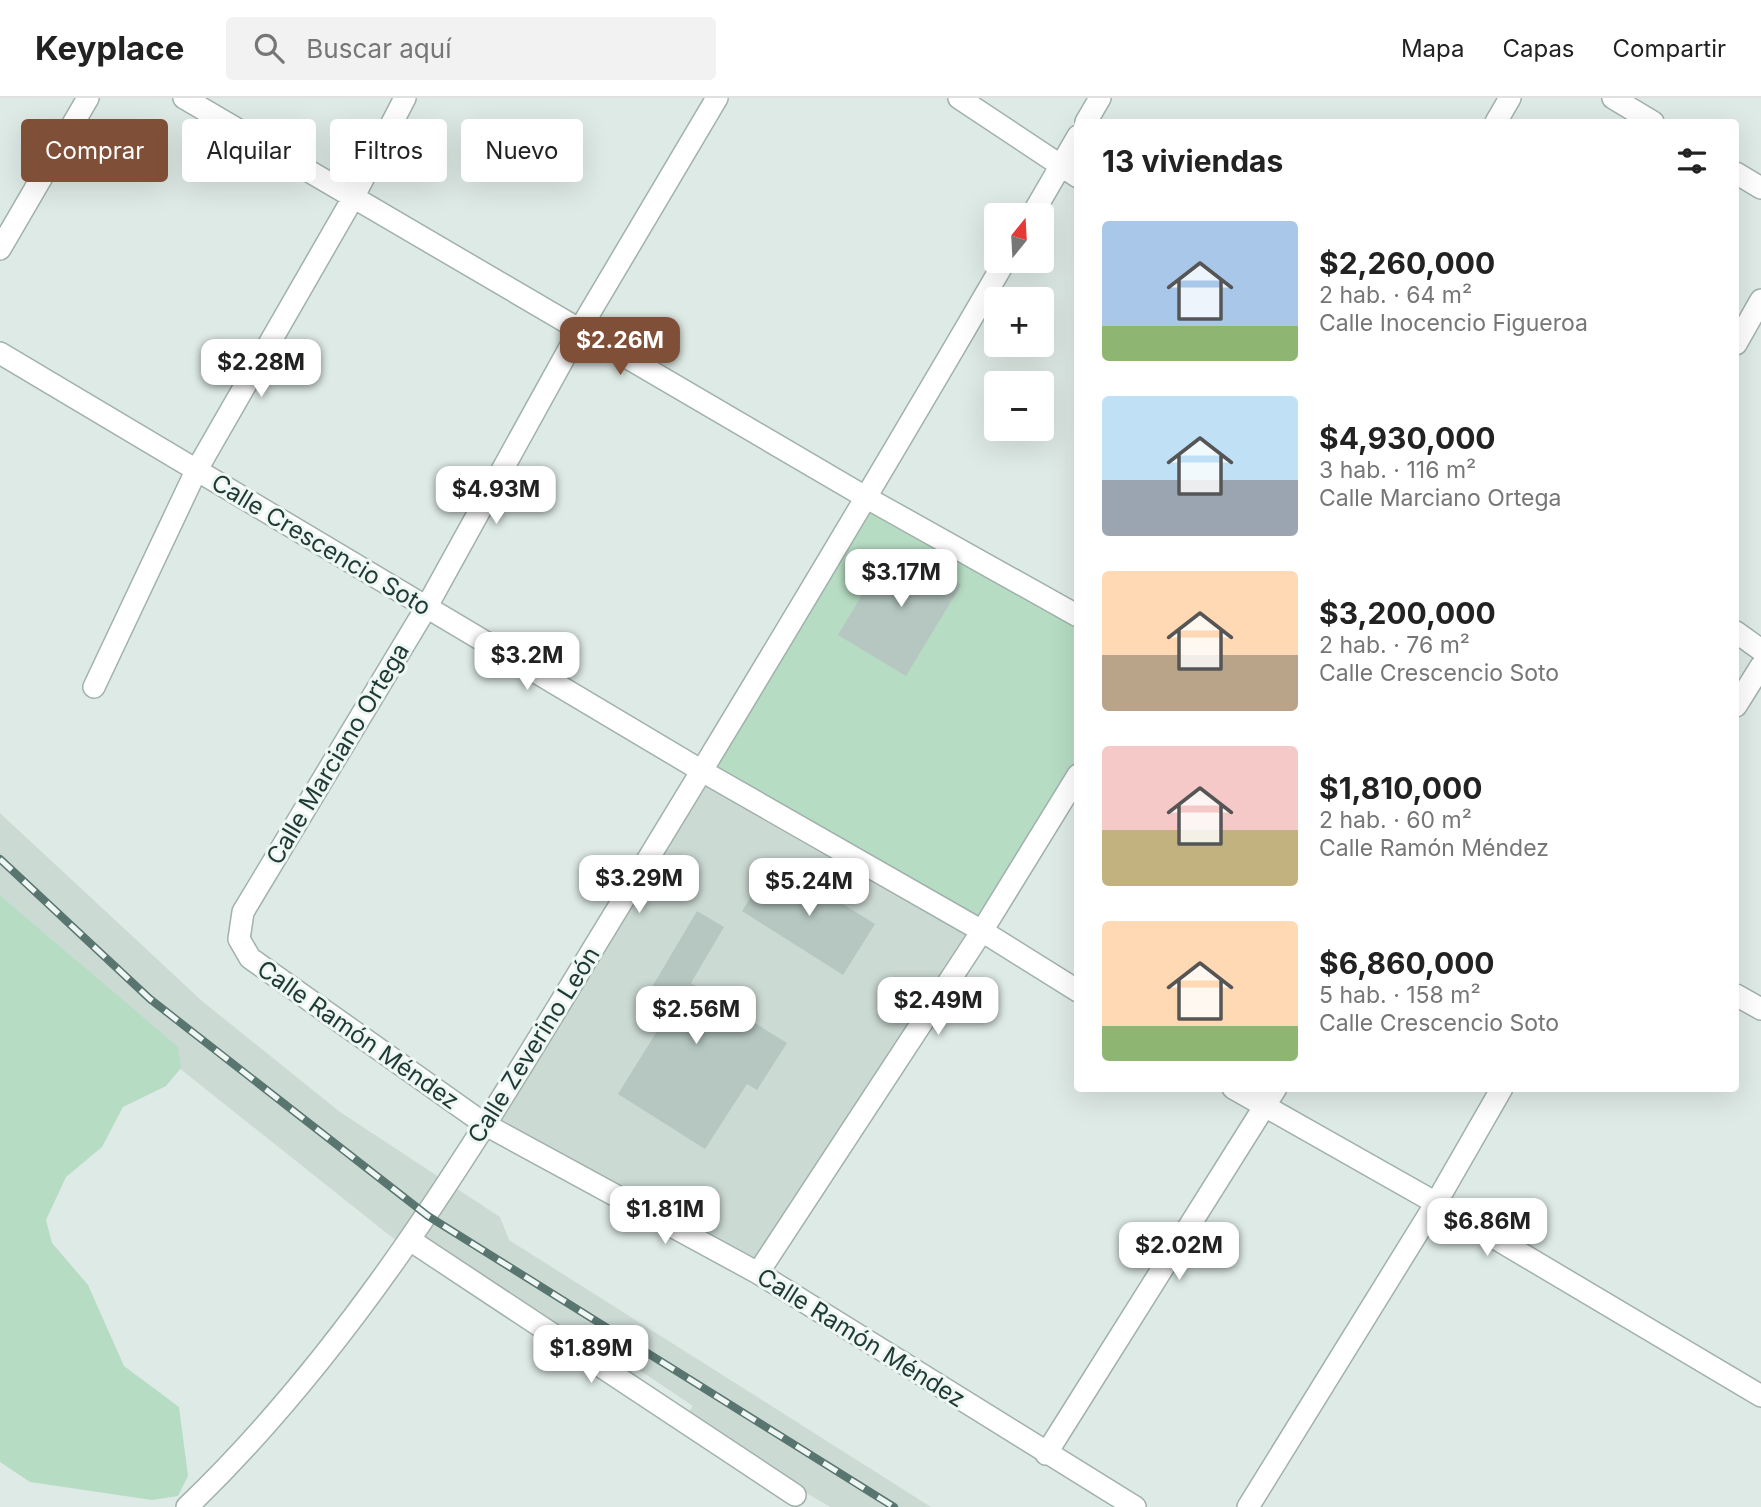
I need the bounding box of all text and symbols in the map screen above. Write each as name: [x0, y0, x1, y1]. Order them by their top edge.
search box: [226, 17, 716, 80]
text: Keyplace: [35, 28, 184, 68]
icon: search: [250, 29, 288, 67]
text: Buscar aquí: [306, 33, 451, 64]
text: Mapa: [1401, 34, 1464, 63]
text: Capas: [1502, 34, 1575, 63]
text: Compartir: [1613, 34, 1726, 63]
chip: Comprar: [21, 119, 168, 182]
chip: Alquilar: [182, 119, 316, 182]
chip: Filtros: [330, 119, 447, 182]
chip: Nuevo: [461, 119, 583, 182]
icon: filters: [1673, 142, 1711, 180]
text: 13 viviendas: [1102, 143, 1283, 179]
north arrow: [984, 203, 1054, 273]
map controls: [984, 203, 1054, 441]
text: $2,260,000: [1319, 245, 1495, 281]
icon: home: [1158, 249, 1242, 333]
text: 2 hab. · 64 m²: [1319, 281, 1472, 309]
button: +: [984, 287, 1054, 357]
text: Calle Inocencio Figueroa: [1319, 309, 1588, 337]
pin: $2.26M: [563, 317, 677, 377]
text: $2.26M: [576, 326, 664, 354]
pin: $2.28M: [204, 340, 318, 399]
text: $2.28M: [217, 348, 305, 376]
button: −: [984, 371, 1054, 441]
text: $4,930,000: [1319, 420, 1496, 456]
icon: home: [1158, 424, 1242, 508]
text: 3 hab. · 116 m²: [1319, 456, 1476, 484]
pin: $4.93M: [439, 466, 553, 526]
street label: Calle Crescencio Soto: [206, 468, 436, 622]
text: $4.93M: [452, 475, 540, 503]
text: Calle Marciano Ortega: [1319, 484, 1562, 512]
pin: $3.17M: [844, 550, 958, 609]
text: $3.17M: [861, 558, 941, 586]
text: $3,200,000: [1319, 595, 1496, 631]
icon: home: [1158, 599, 1242, 683]
text: 2 hab. · 76 m²: [1319, 631, 1470, 659]
pin: $3.2M: [478, 632, 576, 692]
street label: Calle Marciano Ortega: [260, 638, 415, 870]
text: $3.2M: [490, 641, 564, 669]
text: Calle Crescencio Soto: [1319, 659, 1559, 687]
text: $1,810,000: [1319, 770, 1482, 806]
icon: home: [1158, 774, 1242, 858]
text: 2 hab. · 60 m²: [1319, 806, 1472, 834]
text: Calle Ramón Méndez: [1319, 834, 1549, 862]
pin: $3.29M: [582, 856, 696, 915]
pin: $5.24M: [752, 858, 866, 918]
text: $3.29M: [595, 864, 683, 892]
text: $5.24M: [765, 867, 853, 895]
street label: Calle Zeverino León: [461, 941, 606, 1148]
text: $6,860,000: [1319, 945, 1495, 981]
icon: home: [1158, 949, 1242, 1033]
street label: Calle Ramón Méndez: [252, 954, 465, 1115]
pin: $2.49M: [881, 978, 995, 1037]
text: 5 hab. · 158 m²: [1319, 981, 1481, 1009]
pin: $2.56M: [639, 986, 753, 1046]
text: $2.49M: [893, 986, 983, 1014]
text: $2.56M: [652, 995, 740, 1023]
text: Calle Crescencio Soto: [1319, 1009, 1559, 1037]
pin: $1.81M: [608, 1186, 722, 1246]
text: $1.81M: [626, 1195, 704, 1223]
pin: $6.86M: [1430, 1198, 1544, 1258]
text: $6.86M: [1443, 1207, 1531, 1235]
pin: $2.02M: [1122, 1222, 1236, 1282]
text: $2.02M: [1135, 1231, 1223, 1259]
street label: Calle Ramón Méndez: [752, 1262, 971, 1413]
pin: $1.89M: [534, 1326, 648, 1385]
text: $1.89M: [549, 1334, 633, 1362]

